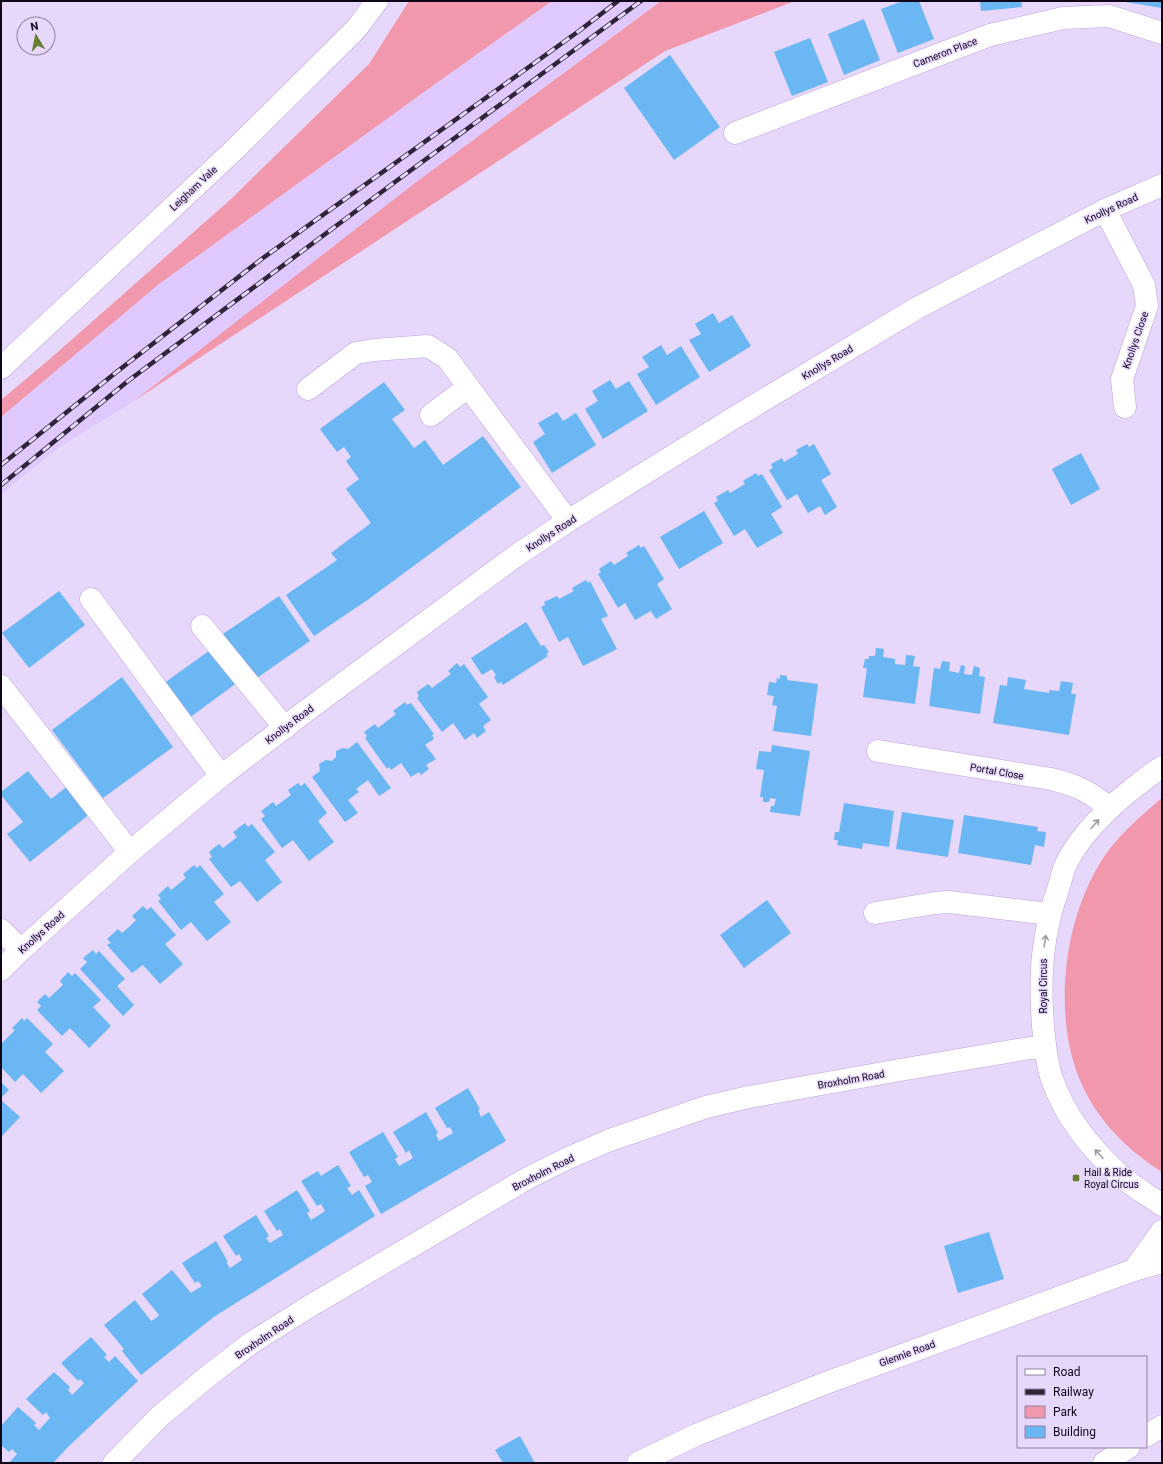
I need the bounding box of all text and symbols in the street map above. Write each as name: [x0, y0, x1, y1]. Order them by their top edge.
north arrow: [16, 16, 56, 56]
text: N: [29, 20, 40, 34]
street label: Cameron Place: [912, 35, 979, 70]
street label: Leigham Vale: [168, 164, 219, 213]
street label: Knollys Road: [1083, 191, 1140, 226]
street label: Knollys Close: [1121, 310, 1150, 370]
street label: Knollys Road: [800, 343, 855, 382]
street label: Knollys Road: [524, 513, 578, 554]
street label: Knollys Road: [263, 703, 316, 746]
street label: Portal Close: [969, 761, 1025, 782]
one-way arrow: [1090, 818, 1099, 829]
street label: Knollys Road: [16, 909, 66, 956]
one-way arrow: [1041, 935, 1049, 948]
street label: Royal Circus: [1038, 959, 1049, 1013]
street label: Broxholm Road: [817, 1068, 885, 1091]
one-way arrow: [1095, 1149, 1104, 1159]
street label: Broxholm Road: [510, 1152, 576, 1193]
place label: Hail & Ride Royal Circus: [1084, 1167, 1139, 1190]
marker: Hail & Ride Royal Circus: [1071, 1173, 1081, 1183]
street label: Broxholm Road: [233, 1314, 296, 1361]
street label: Glennie Road: [878, 1338, 937, 1369]
legend: [1017, 1356, 1147, 1448]
text: Road: [1053, 1365, 1081, 1379]
text: Railway: [1053, 1385, 1094, 1399]
text: Park: [1053, 1405, 1078, 1419]
text: Building: [1053, 1425, 1096, 1439]

